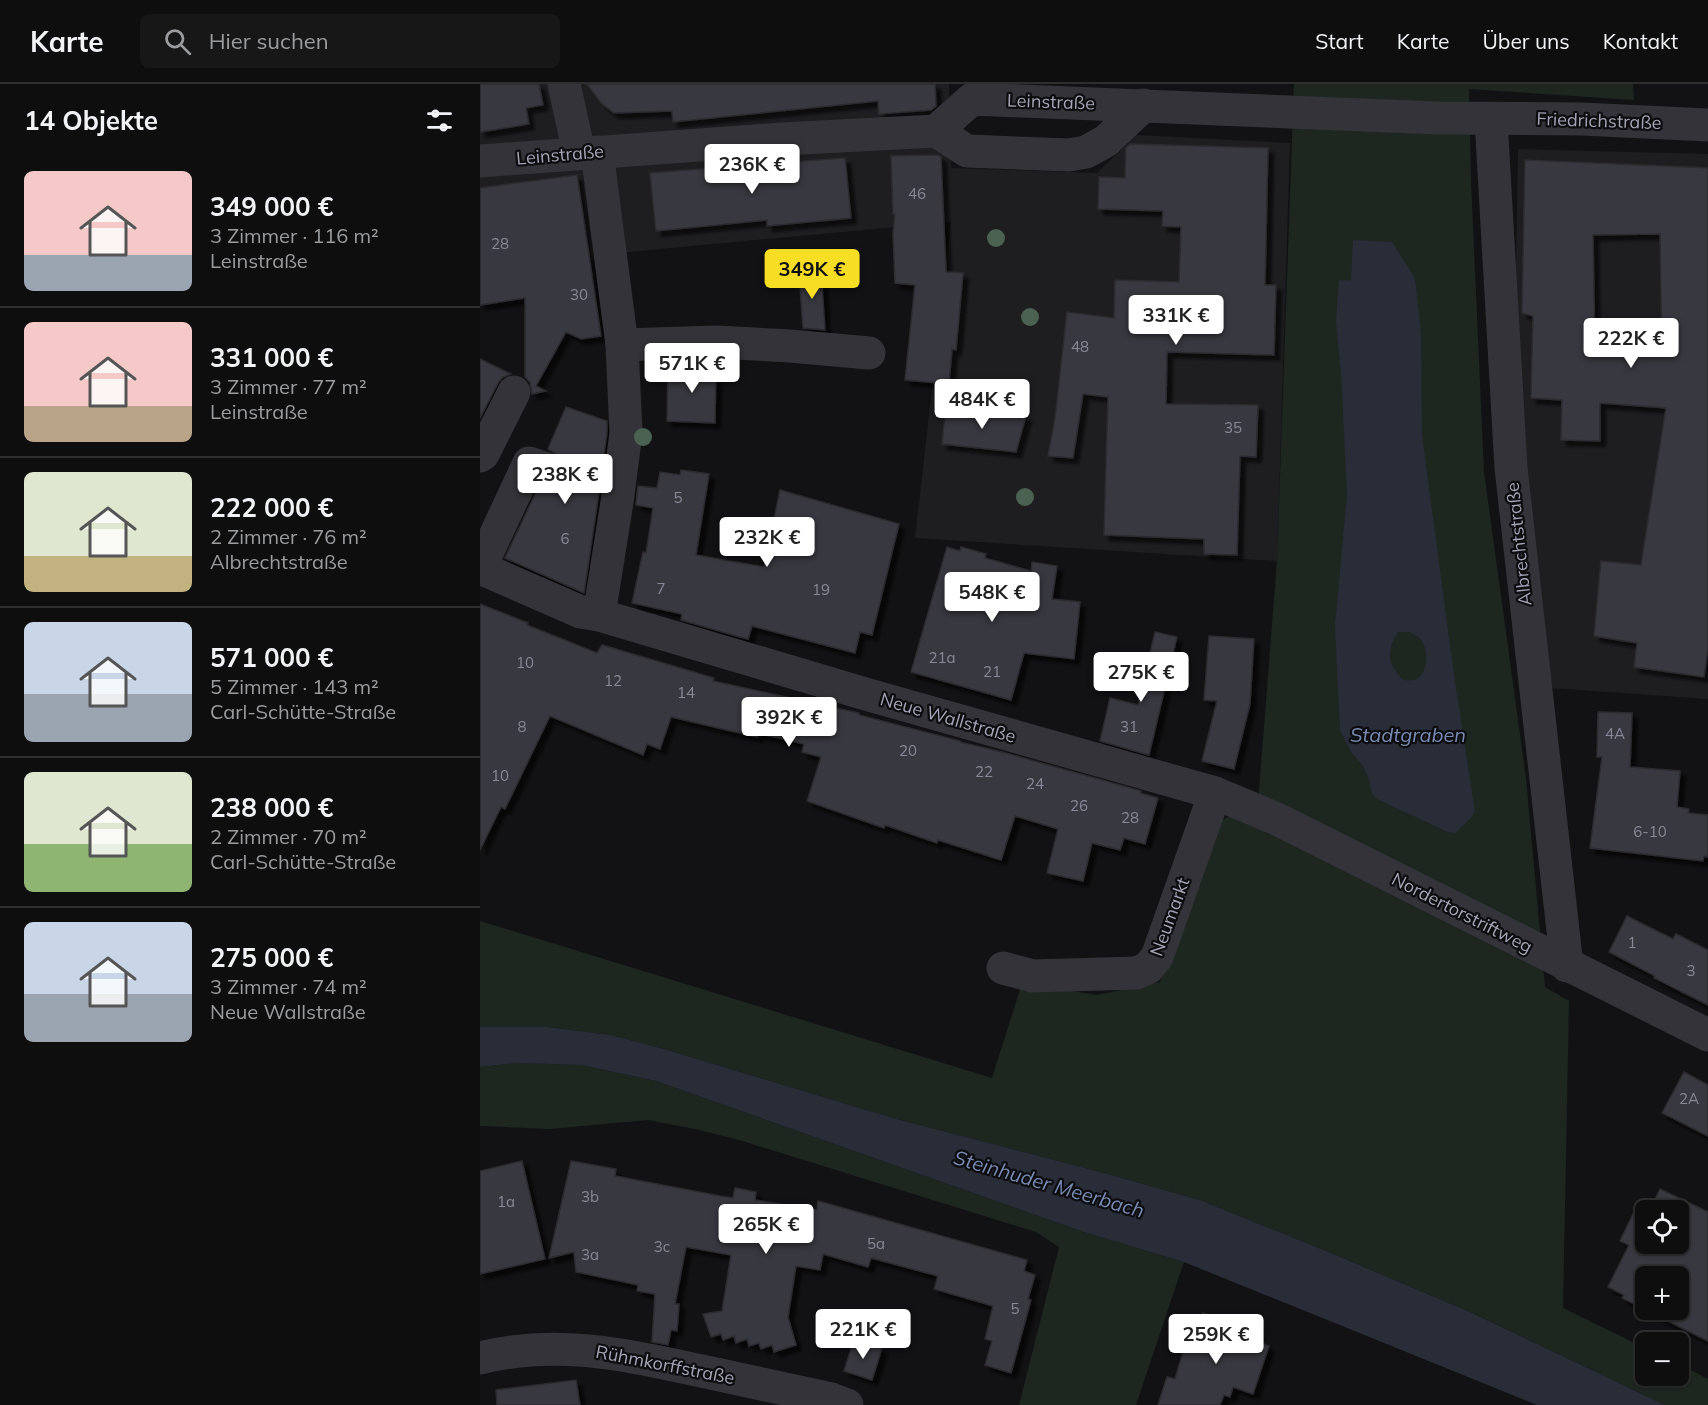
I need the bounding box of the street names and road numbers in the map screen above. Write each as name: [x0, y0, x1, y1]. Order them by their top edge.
street label: Leinstraße: [1007, 88, 1095, 115]
street label: Friedrichstraße: [1536, 107, 1662, 134]
street label: Leinstraße: [515, 139, 605, 170]
street label: Albrechtstraße: [1501, 481, 1536, 607]
street label: Neue Wallstraße: [878, 687, 1019, 748]
street label: Nordertorstriftweg: [1388, 867, 1536, 958]
street label: Neumarkt: [1145, 874, 1194, 959]
street label: Rühmkorffstraße: [594, 1340, 736, 1389]

